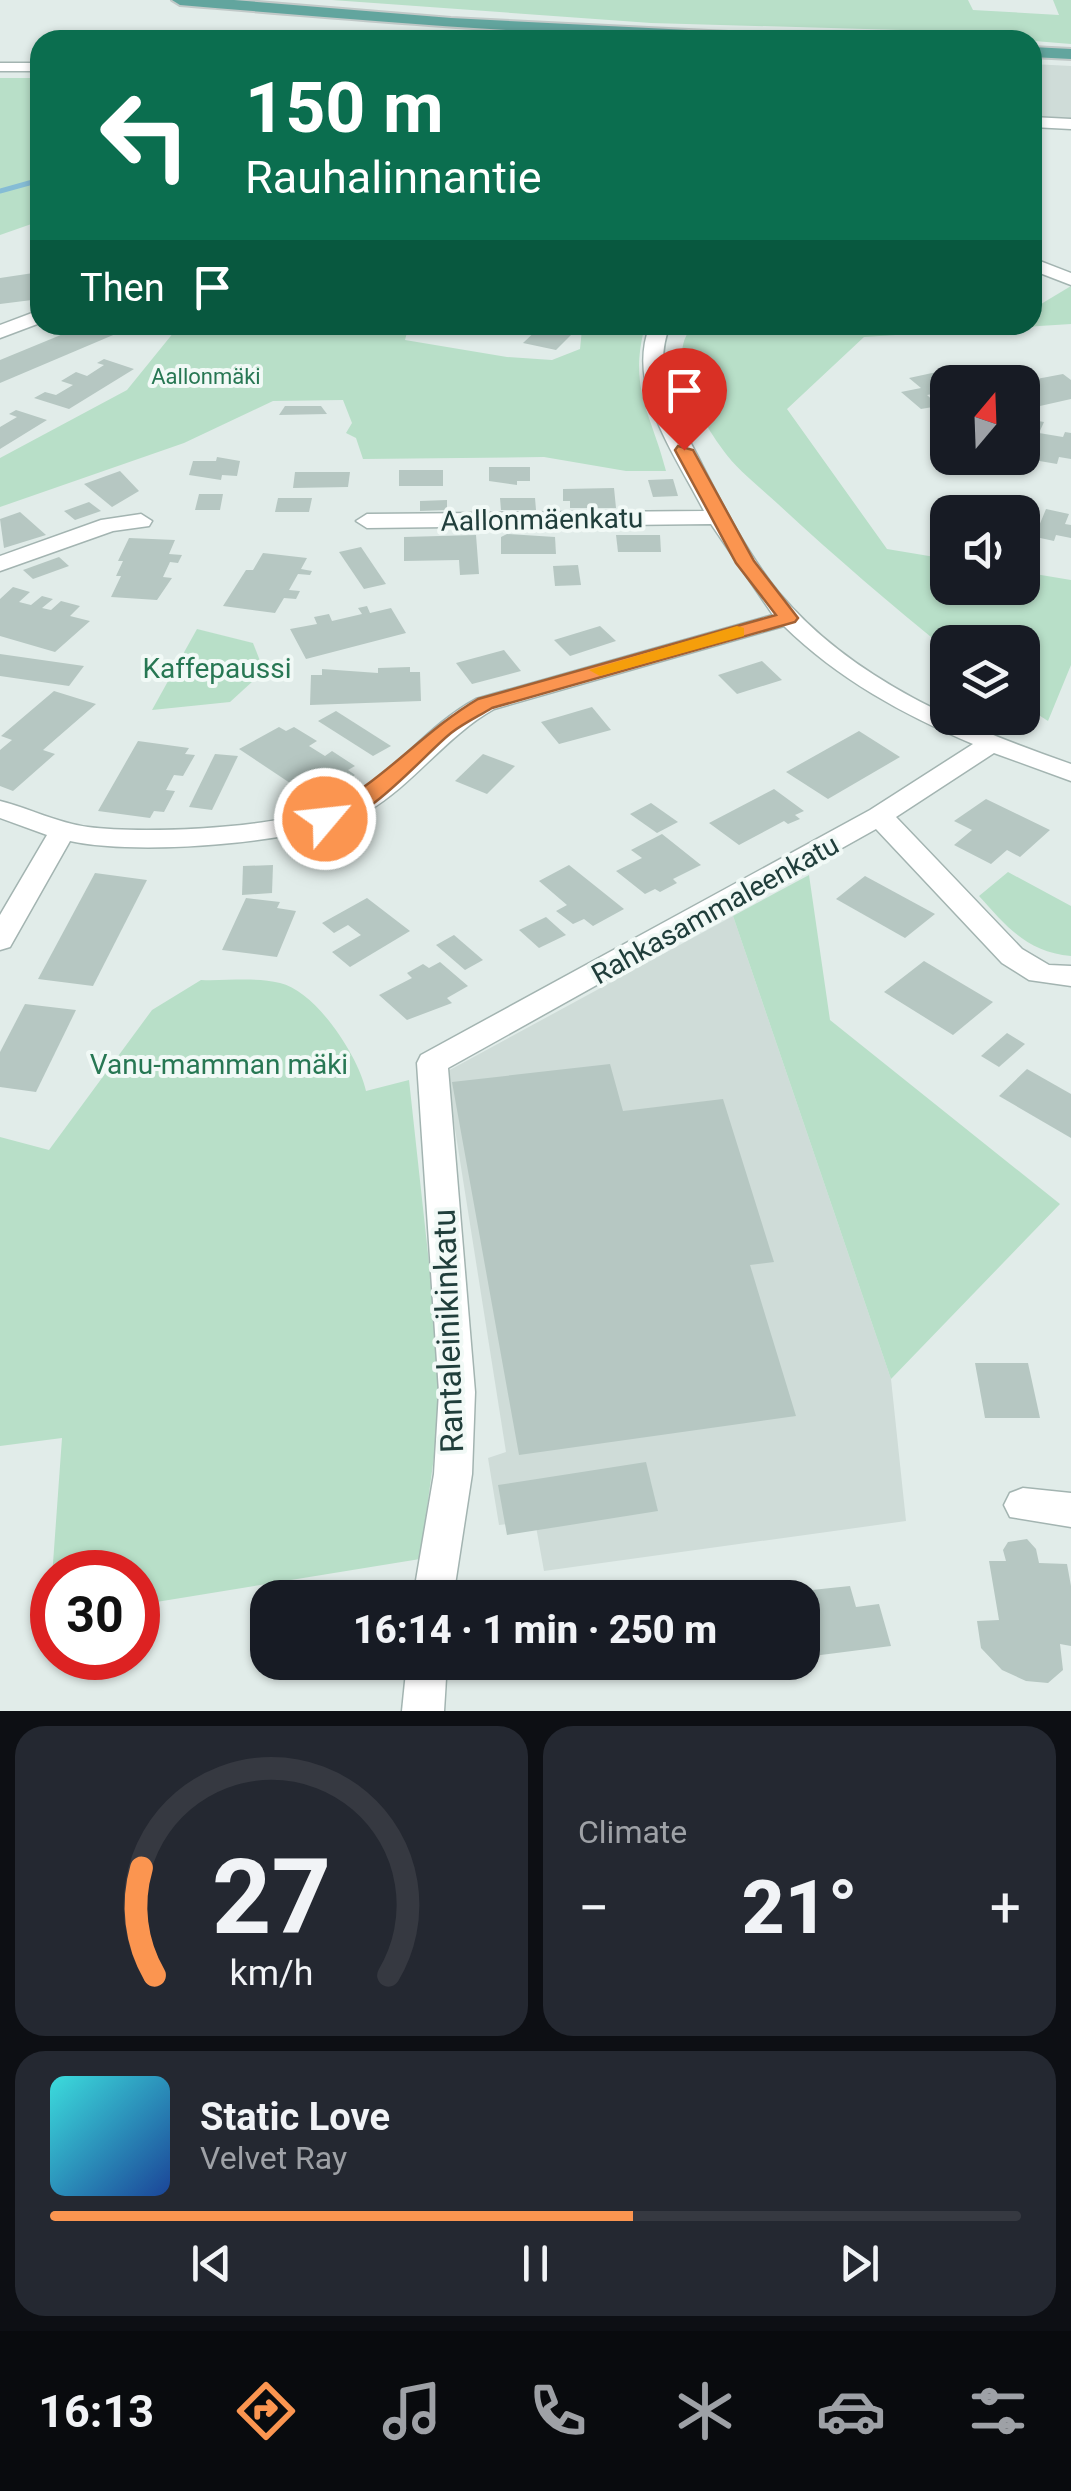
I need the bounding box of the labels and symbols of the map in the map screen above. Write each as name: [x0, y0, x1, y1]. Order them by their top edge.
pin: [642, 348, 727, 451]
park label: Aallonmäki: [151, 364, 261, 389]
north arrow: [930, 365, 1040, 475]
street label: Aallonmäenkatu: [440, 501, 644, 538]
park label: Kaffepaussi: [143, 652, 291, 685]
position arrow: [273, 767, 377, 871]
street label: Rahkasammaleenkatu: [586, 828, 845, 991]
park label: Vanu-mamman mäki: [90, 1048, 348, 1081]
street label: Rantaleinikinkatu: [425, 1208, 471, 1454]
speed limit sign: 30: [30, 1550, 160, 1680]

